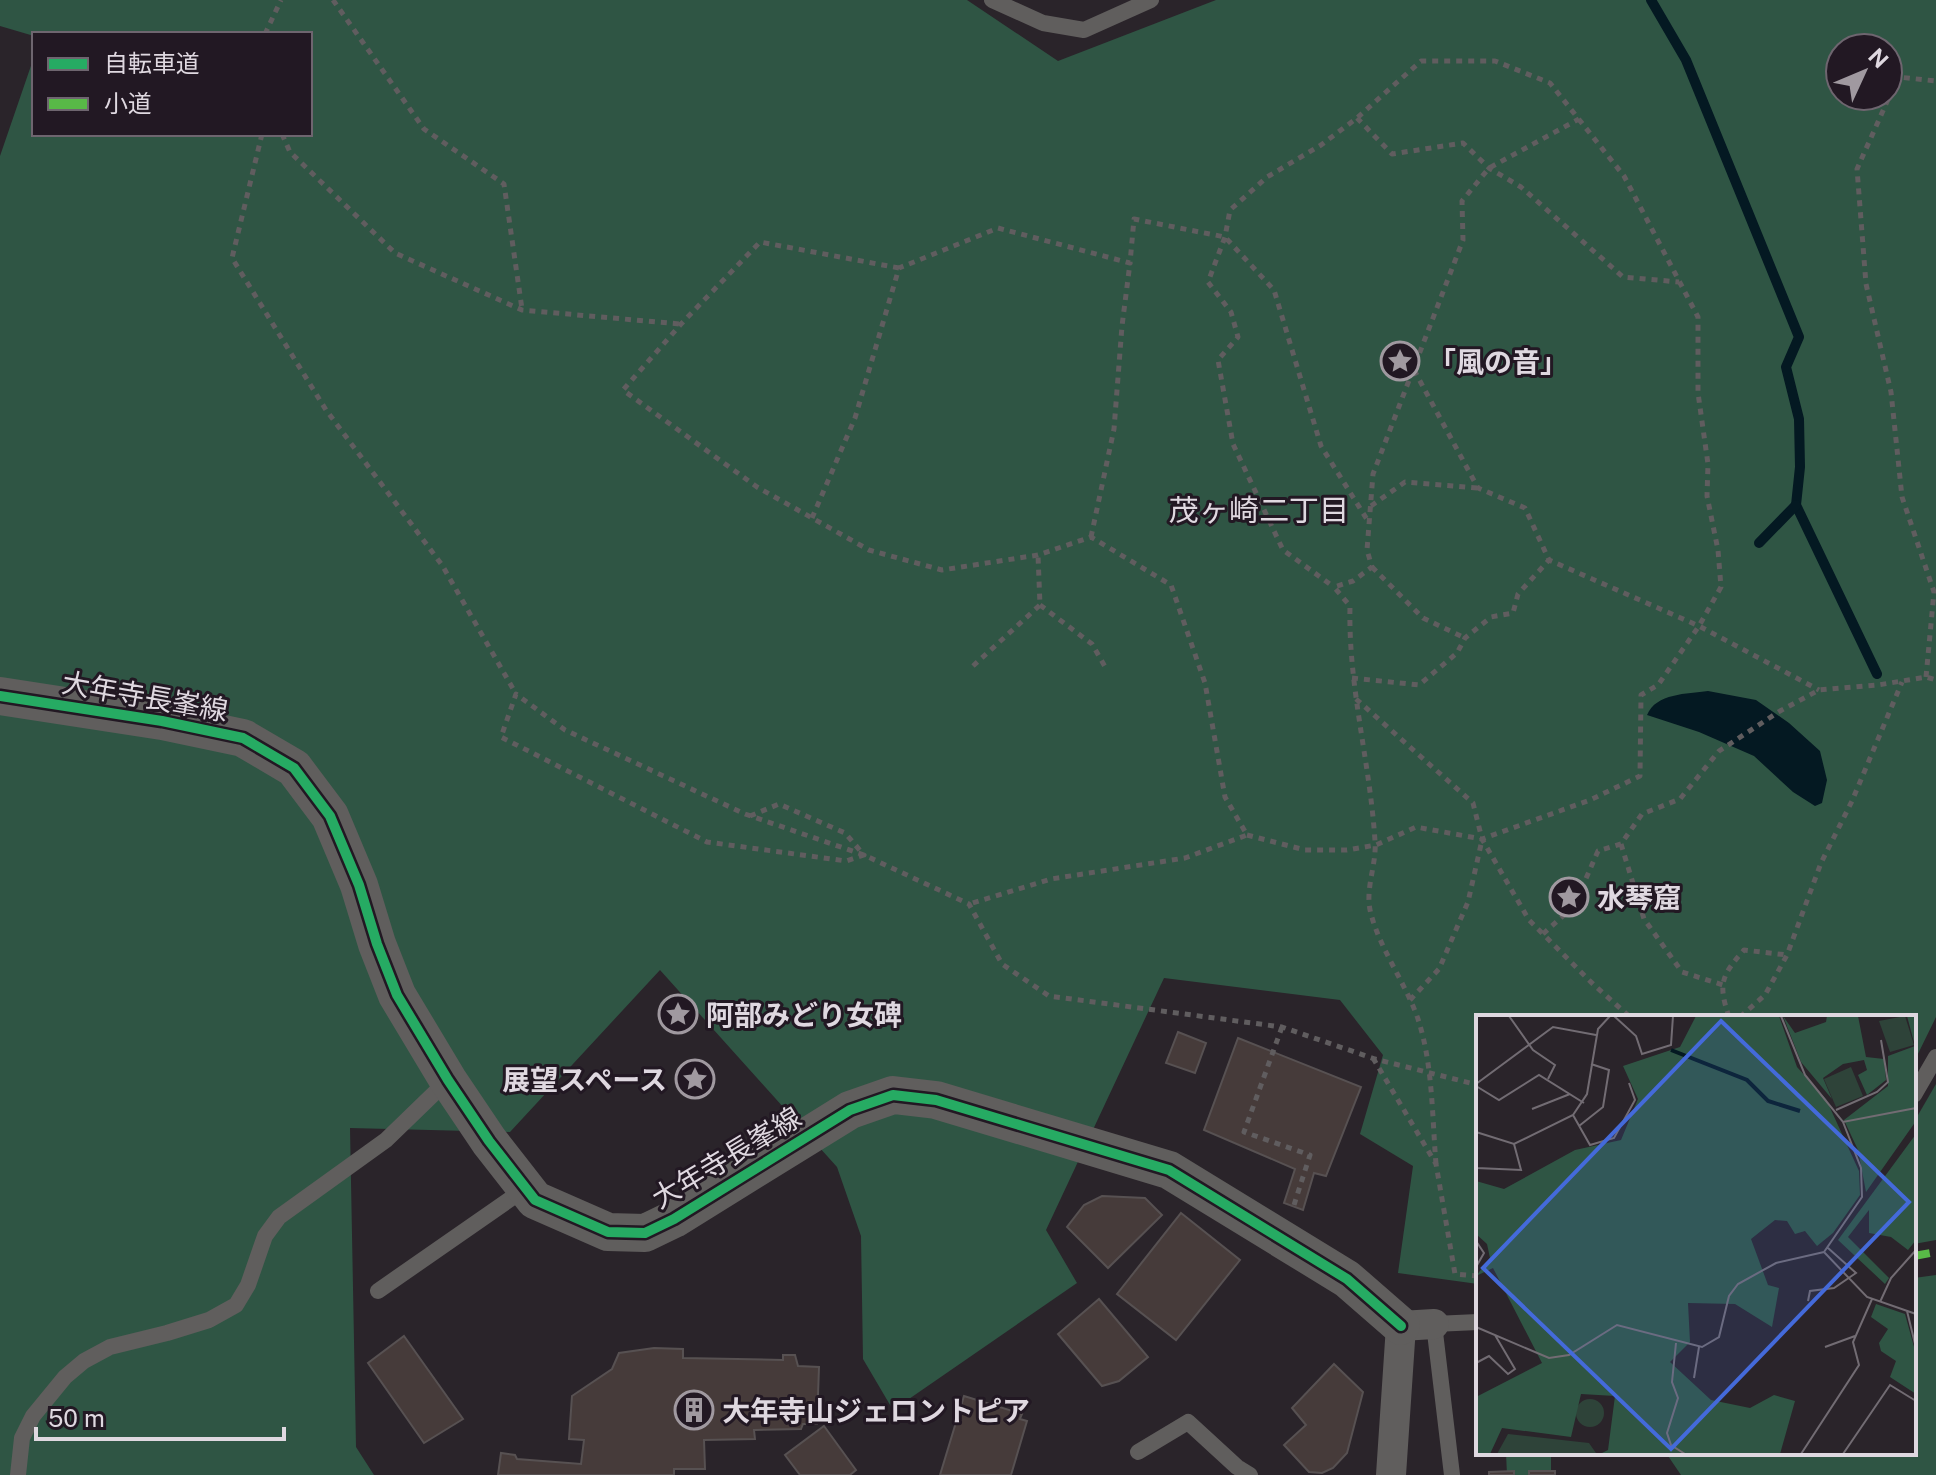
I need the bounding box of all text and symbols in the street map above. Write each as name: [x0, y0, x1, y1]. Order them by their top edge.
legend: [32, 32, 312, 136]
north arrow: [1824, 32, 1904, 112]
text: N: [1863, 43, 1894, 73]
text: 自転車道: [104, 49, 200, 77]
text: 小道: [104, 89, 152, 117]
place icon: 「風の音」: [1379, 340, 1421, 382]
place label: 「風の音」: [1428, 345, 1568, 378]
district label: 茂ヶ崎二丁目: [1169, 492, 1349, 528]
street label: 大年寺長峯線: [59, 665, 231, 727]
place icon: 水琴窟: [1548, 876, 1590, 918]
place label: 水琴窟: [1597, 881, 1681, 914]
place icon: 阿部みどり女碑: [657, 993, 699, 1035]
place label: 阿部みどり女碑: [706, 998, 902, 1031]
inset map: [1476, 1015, 1916, 1455]
place icon: 展望スペース: [674, 1058, 716, 1100]
place label: 展望スペース: [502, 1063, 667, 1096]
street label: 大年寺長峯線: [645, 1100, 807, 1214]
building icon: 大年寺山ジェロントピア: [673, 1389, 715, 1431]
scale bar: [36, 1391, 284, 1441]
place label: 大年寺山ジェロントピア: [722, 1394, 1030, 1427]
text: 50 m: [48, 1404, 105, 1432]

